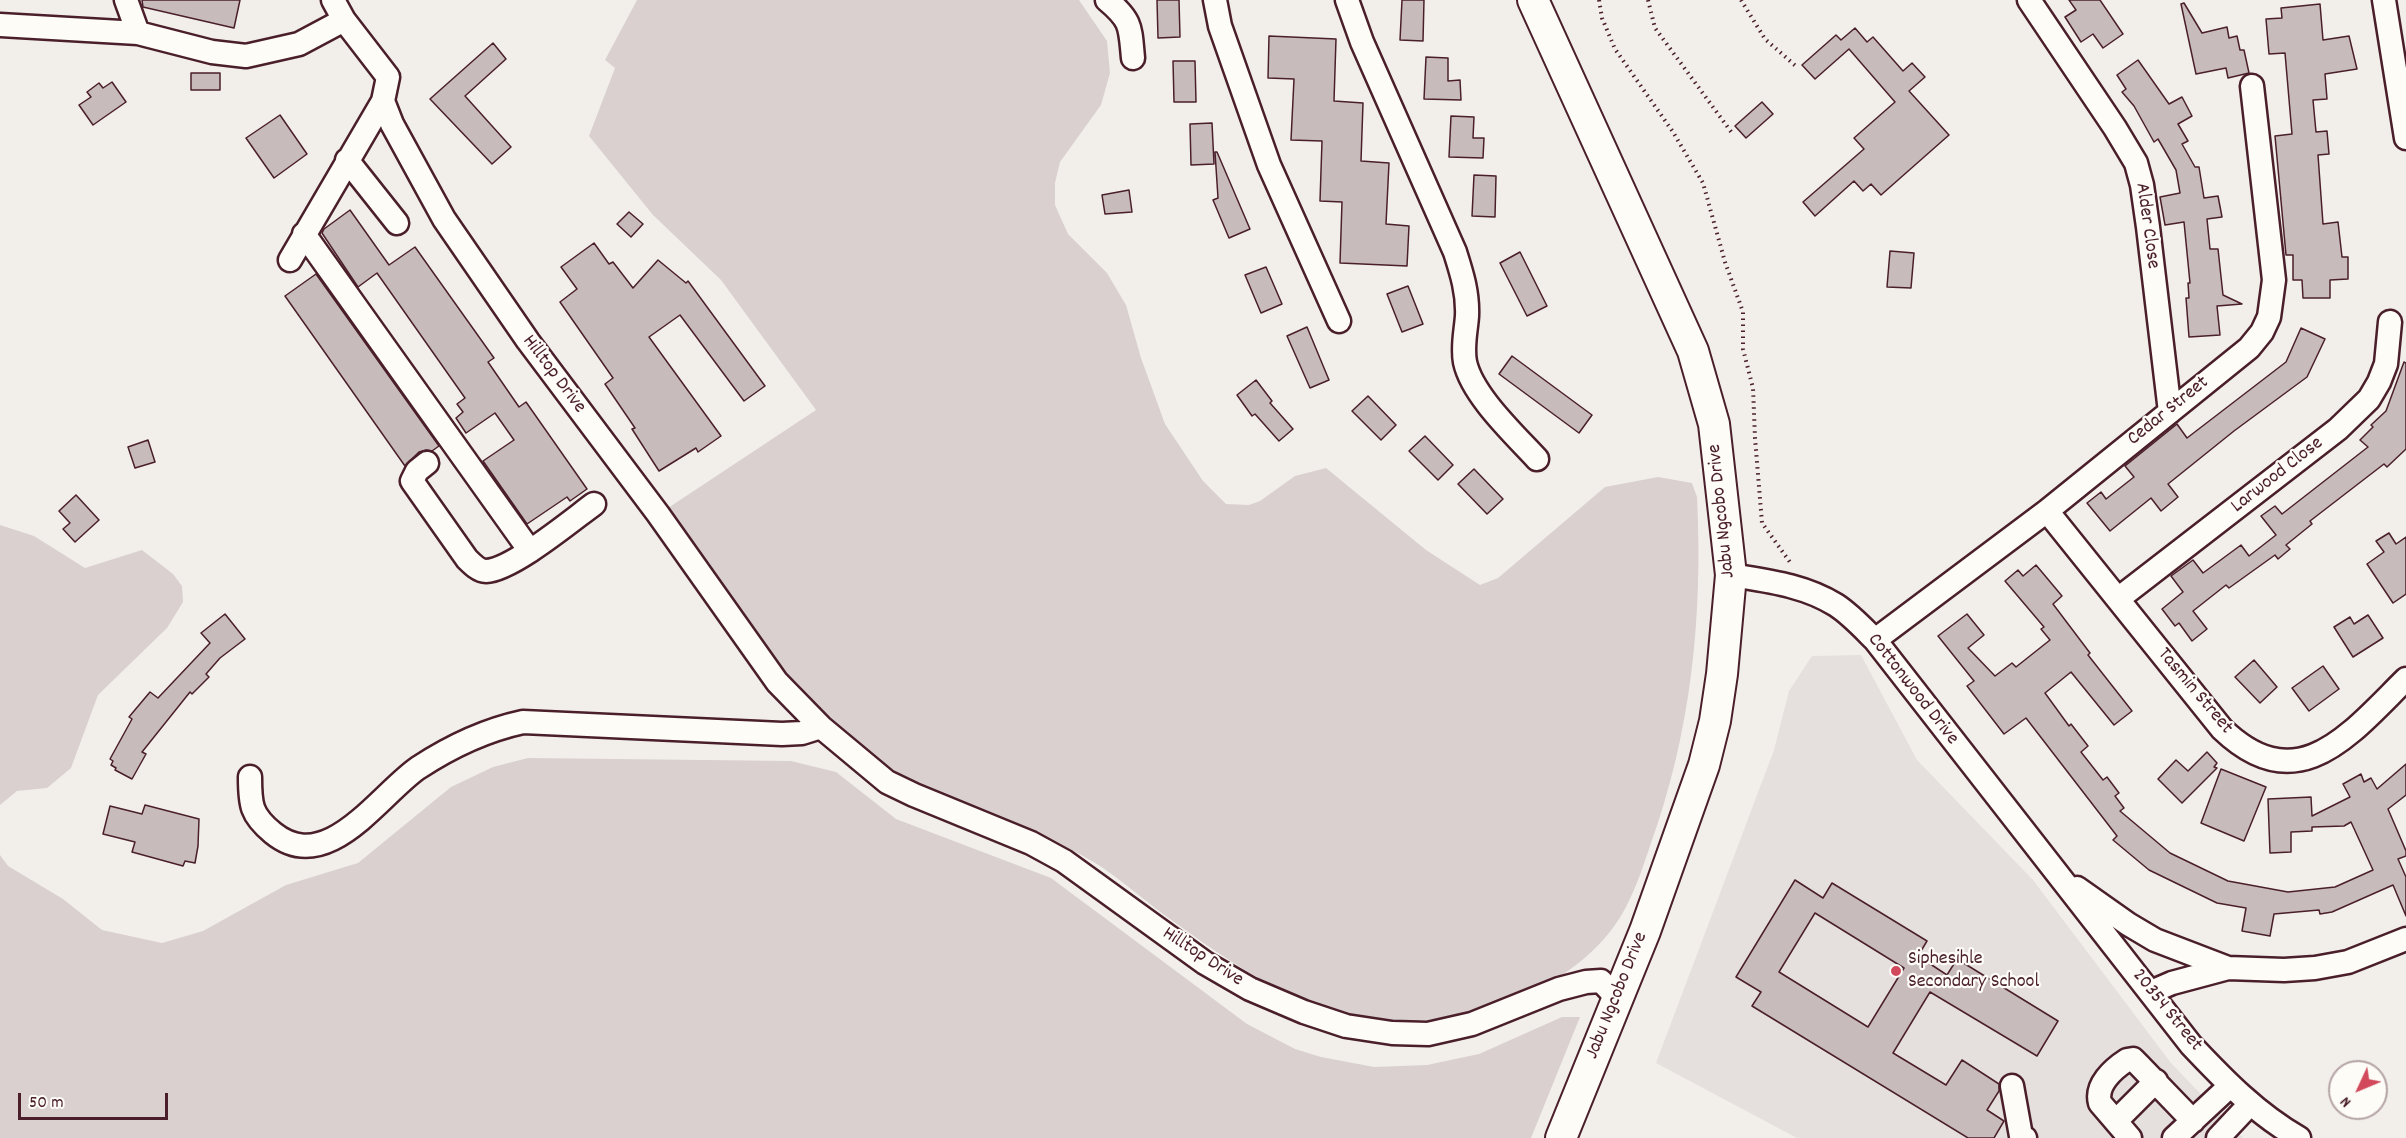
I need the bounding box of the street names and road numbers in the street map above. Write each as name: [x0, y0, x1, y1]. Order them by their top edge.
street label: Alder Close: [2128, 181, 2164, 271]
street label: Hilltop Drive: [516, 331, 590, 419]
street label: Cedar Street: [2123, 372, 2215, 452]
street label: Larwood Close: [2227, 433, 2329, 519]
street label: Jabu Ngcobo Drive: [1704, 443, 1742, 579]
street label: Cottonwood Drive: [1861, 629, 1963, 751]
street label: Tasmin Street: [2151, 644, 2237, 740]
street label: Hilltop Drive: [1157, 923, 1247, 993]
street label: Jabu Ngcobo Drive: [1582, 929, 1654, 1063]
street label: 20354 Street: [2125, 965, 2207, 1057]

